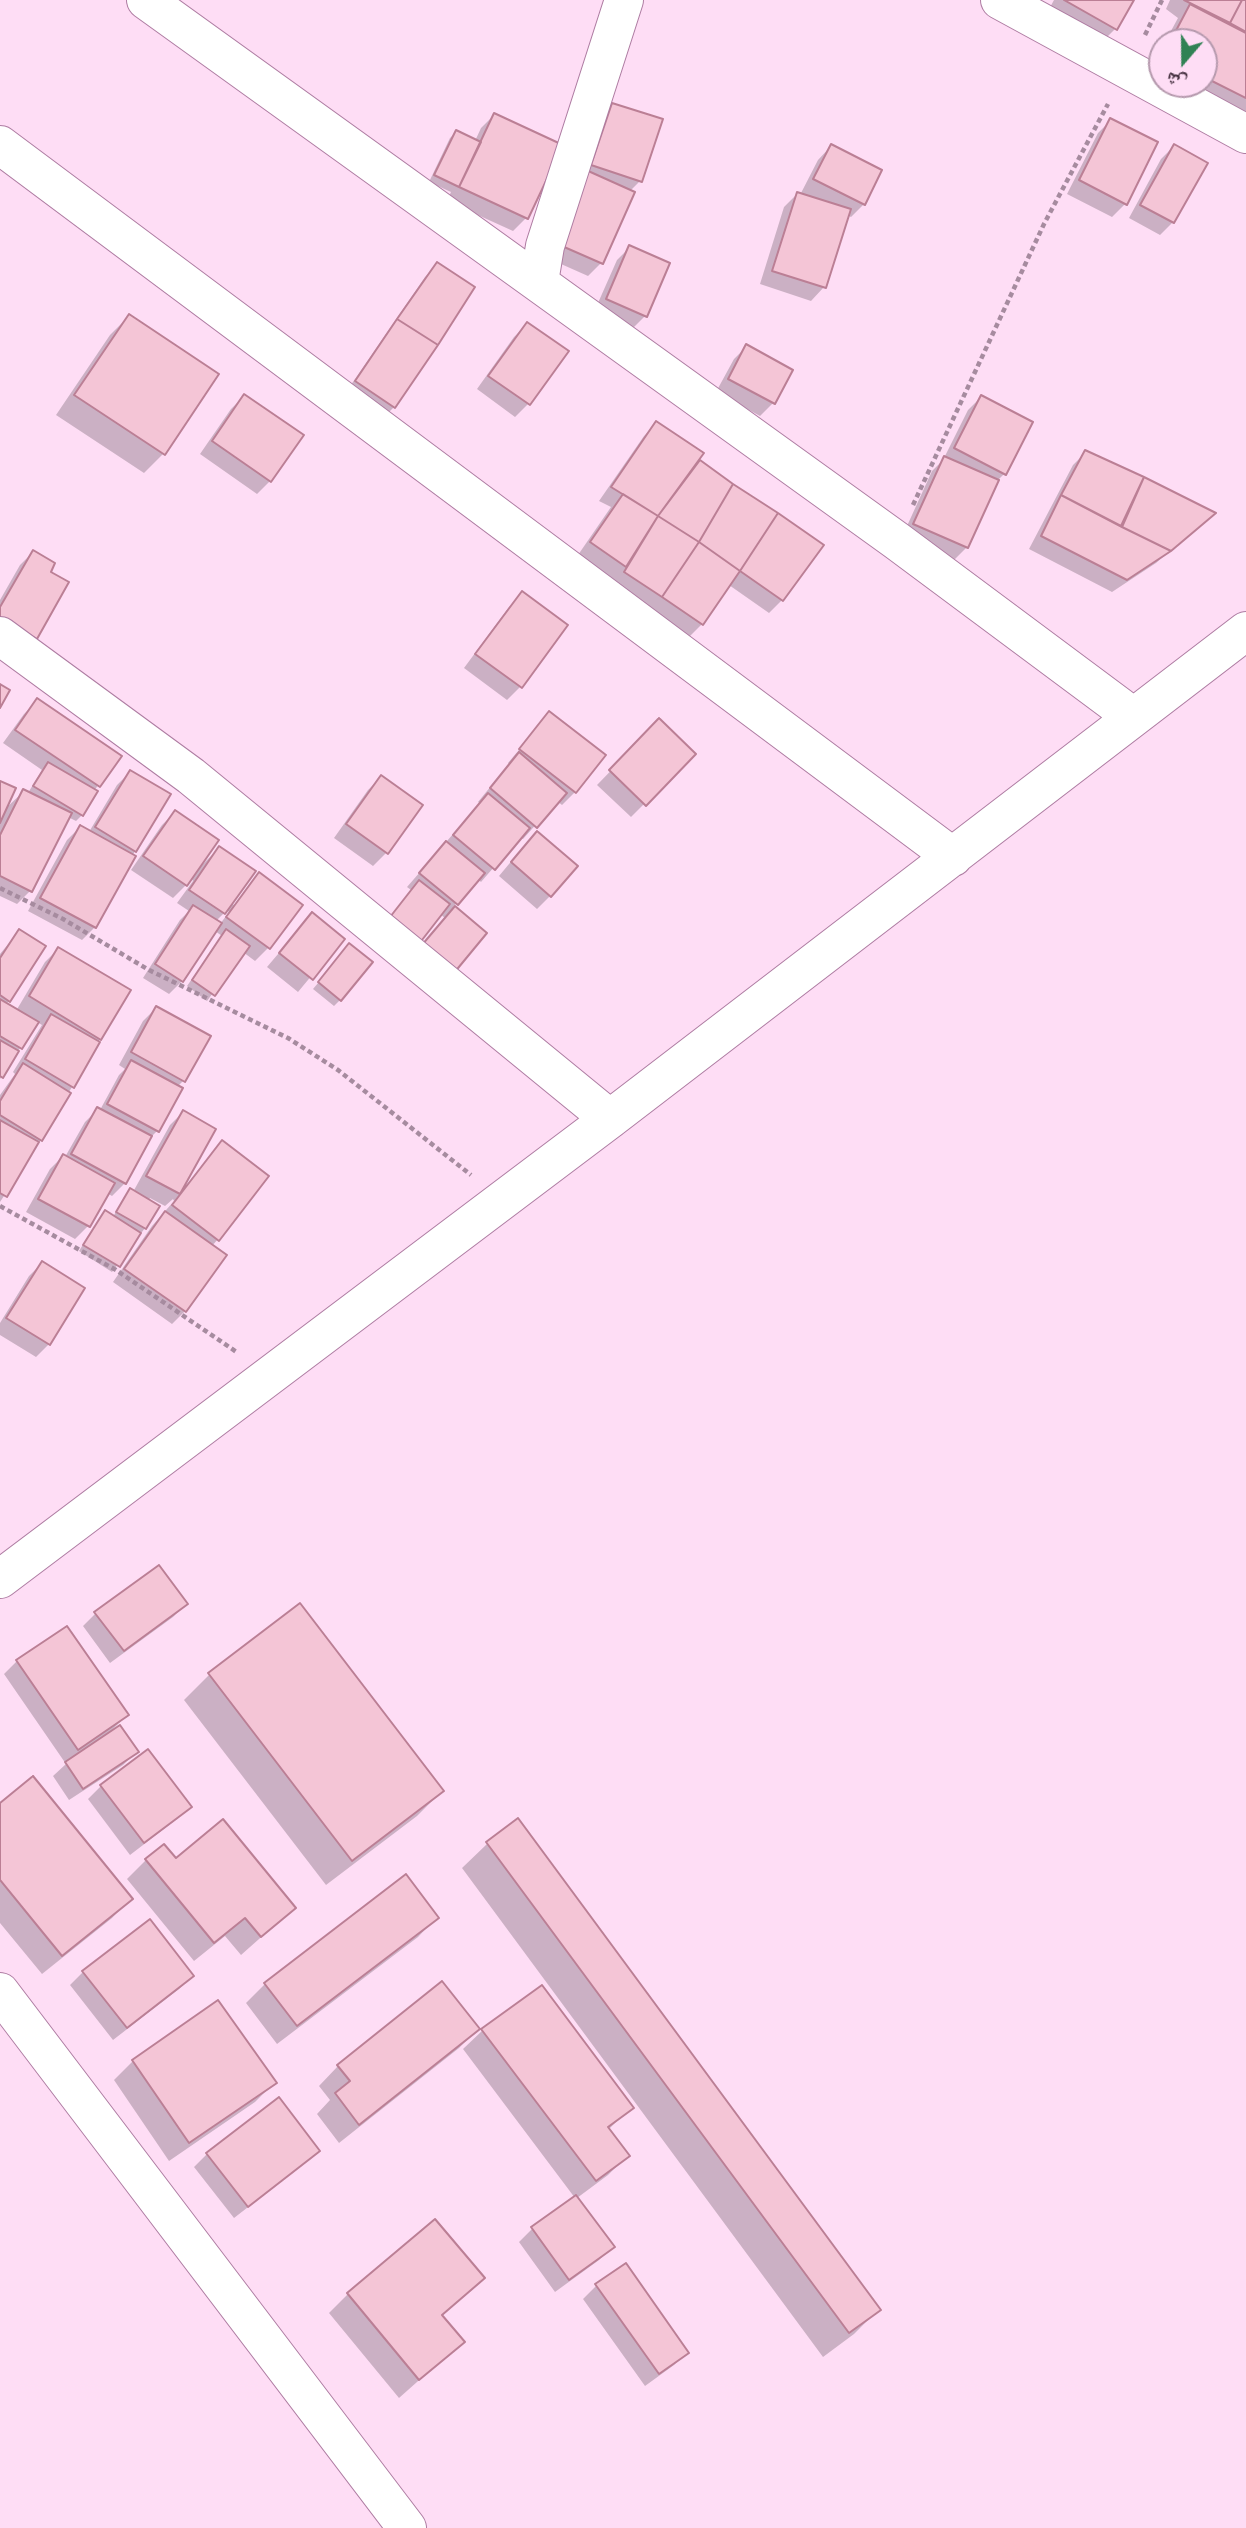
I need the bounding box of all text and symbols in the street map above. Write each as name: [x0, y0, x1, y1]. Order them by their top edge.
north arrow: [1148, 28, 1218, 98]
text: ش: [1163, 67, 1190, 96]

